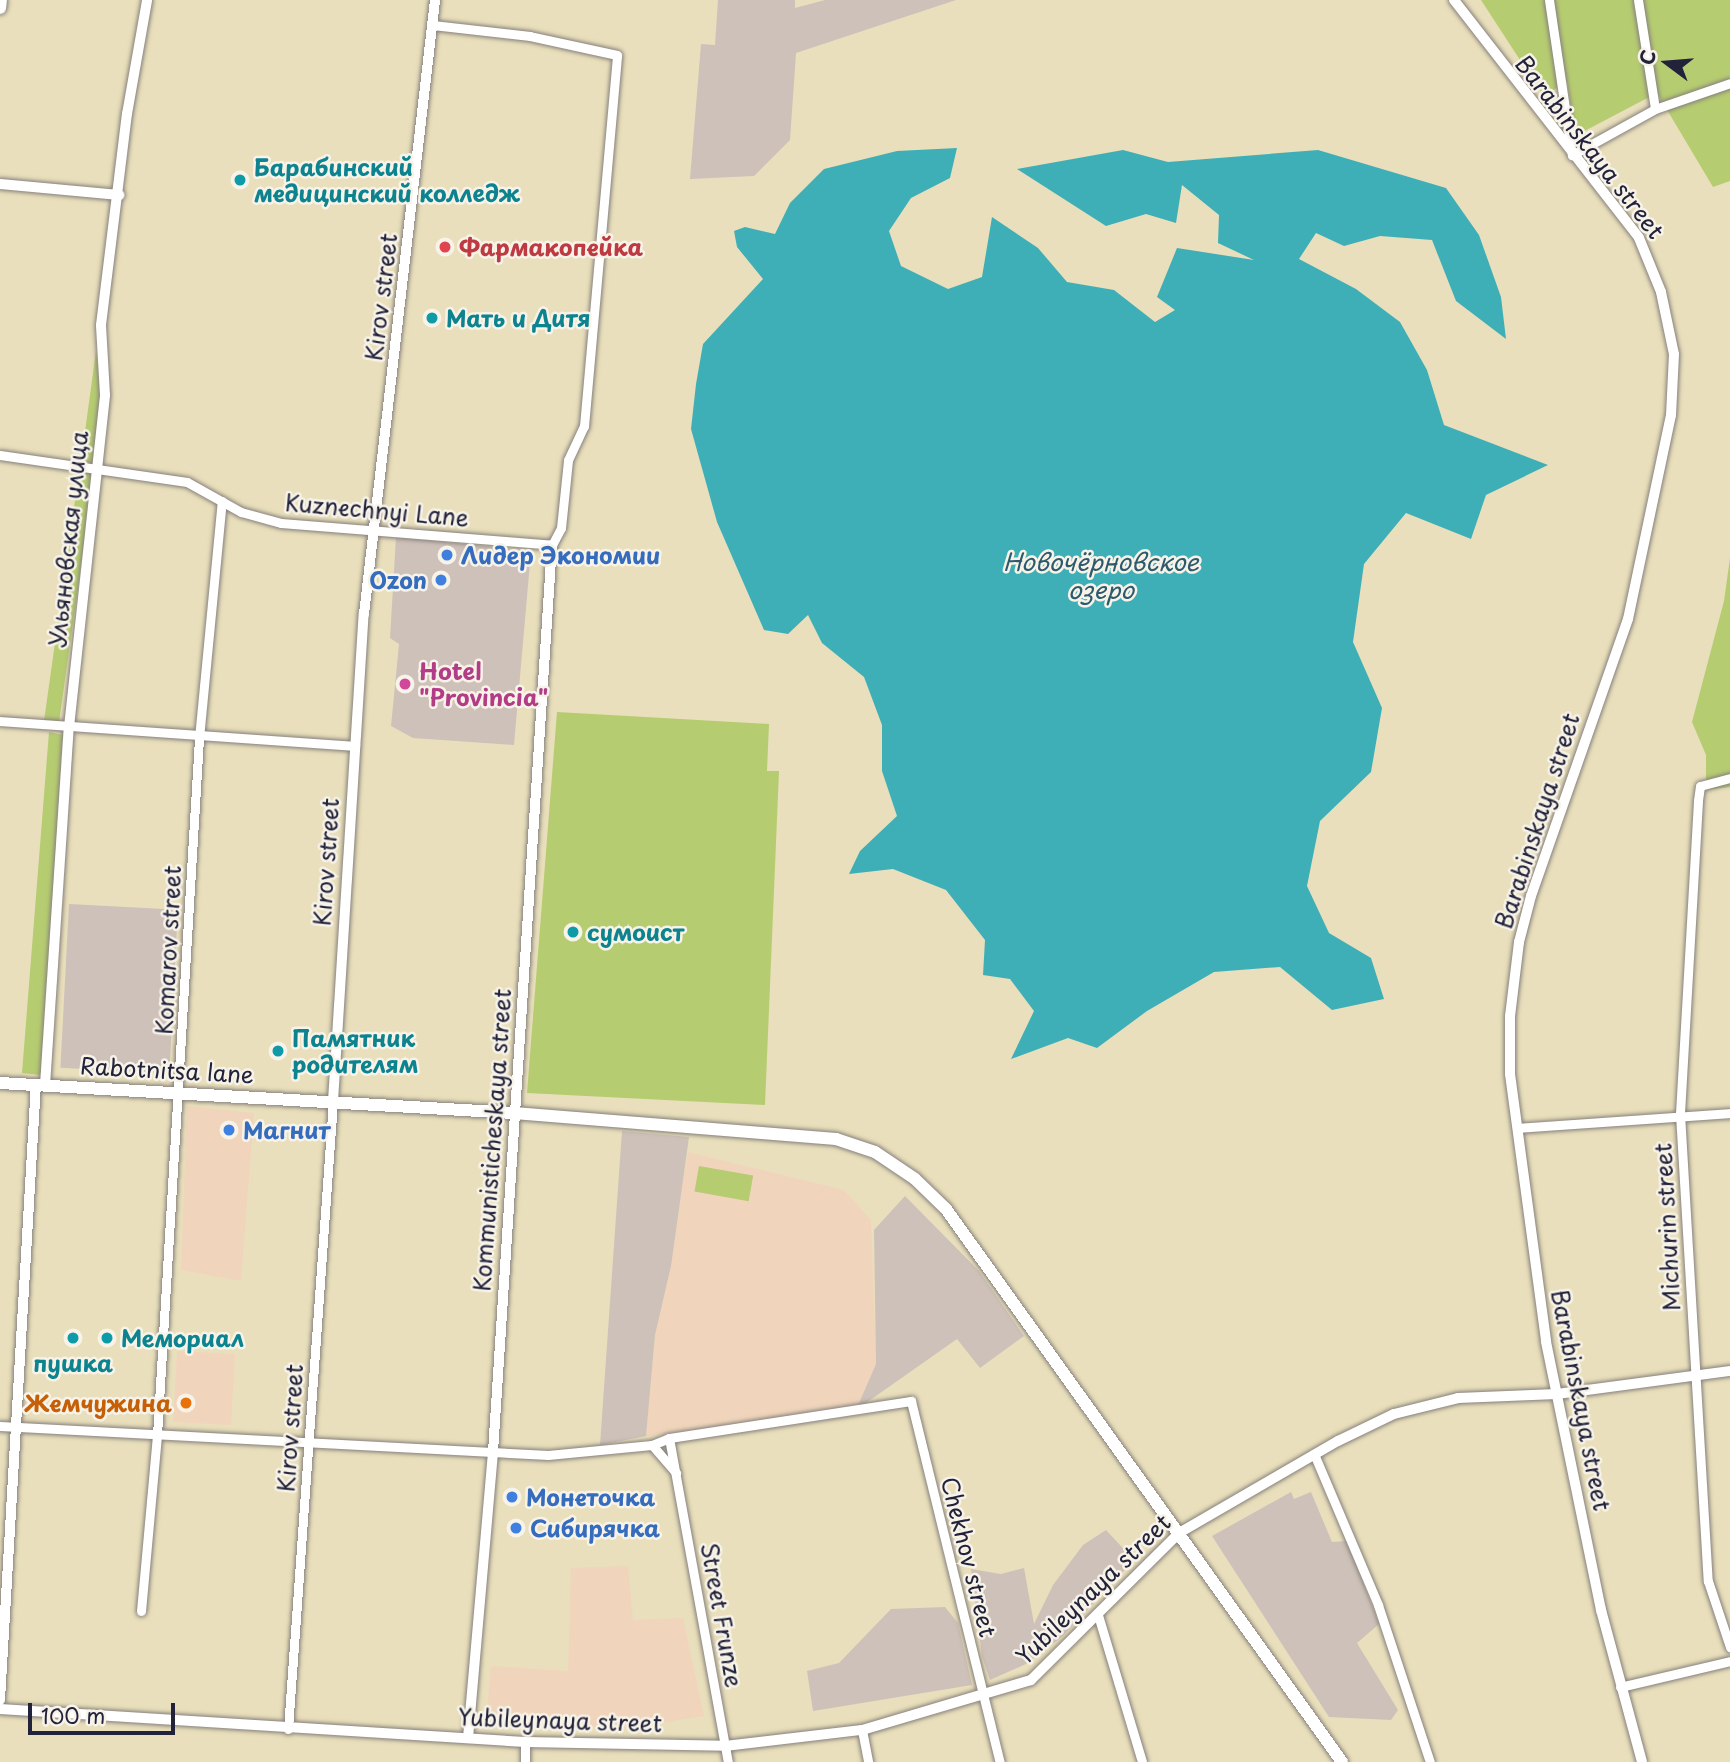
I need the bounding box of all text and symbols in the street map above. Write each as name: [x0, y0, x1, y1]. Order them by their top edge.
north arrow: [1632, 28, 1702, 98]
text: С: [1631, 46, 1662, 68]
street label: Barabinskaya street: [1510, 49, 1670, 245]
place label: Барабинский медицинский колледж: [254, 153, 521, 207]
marker: Барабинский медицинский колледж: [232, 172, 248, 188]
street label: Kirov street: [359, 231, 403, 363]
place label: Фармакопейка: [459, 233, 643, 261]
marker: Фармакопейка: [437, 239, 453, 255]
place label: Мать и Дитя: [446, 304, 592, 332]
marker: Мать и Дитя: [424, 310, 440, 326]
street label: Ульяновская улица: [43, 429, 93, 649]
street label: Kuznechnyi Lane: [284, 488, 470, 532]
place label: Лидер Экономии: [461, 541, 661, 569]
marker: Лидер Экономии: [439, 547, 455, 563]
water label: Новочёрновское озеро: [1003, 548, 1199, 604]
place label: Ozon: [369, 566, 427, 594]
marker: Ozon: [433, 572, 449, 588]
place label: Hotel "Provincia": [419, 657, 548, 711]
marker: Hotel "Provincia": [397, 676, 413, 692]
street label: Barabinskaya street: [1489, 709, 1585, 933]
street label: Kirov street: [308, 797, 344, 927]
street label: Komarov street: [150, 864, 186, 1036]
place label: сумоист: [587, 918, 684, 946]
marker: сумоист: [565, 924, 581, 940]
street label: Kommunisticheskaya street: [468, 987, 516, 1293]
place label: Памятник родителям: [292, 1024, 419, 1078]
marker: Памятник родителям: [270, 1043, 286, 1059]
street label: Rabotnitsa lane: [79, 1052, 255, 1088]
place label: Магнит: [243, 1116, 330, 1144]
marker: Магнит: [221, 1122, 237, 1138]
street label: Michurin street: [1649, 1142, 1685, 1312]
street label: Barabinskaya street: [1546, 1286, 1616, 1514]
place label: Мемориал: [121, 1324, 244, 1352]
marker: пушка: [65, 1330, 81, 1346]
marker: Мемориал: [99, 1330, 115, 1346]
place label: пушка: [33, 1349, 113, 1377]
street label: Kirov street: [272, 1363, 308, 1493]
place label: Жемчужина: [25, 1389, 172, 1417]
marker: Жемчужина: [178, 1395, 194, 1411]
street label: Chekhov street: [936, 1474, 1002, 1640]
place label: Монеточка: [526, 1483, 655, 1511]
marker: Монеточка: [504, 1489, 520, 1505]
street label: Yubileynaya street: [1010, 1508, 1176, 1670]
place label: Сибирячка: [530, 1514, 660, 1542]
marker: Сибирячка: [508, 1520, 524, 1536]
street label: Street Frunze: [695, 1538, 749, 1692]
scale bar: [32, 1688, 178, 1732]
text: 100 m: [41, 1699, 105, 1731]
street label: Yubileynaya street: [457, 1703, 663, 1737]

